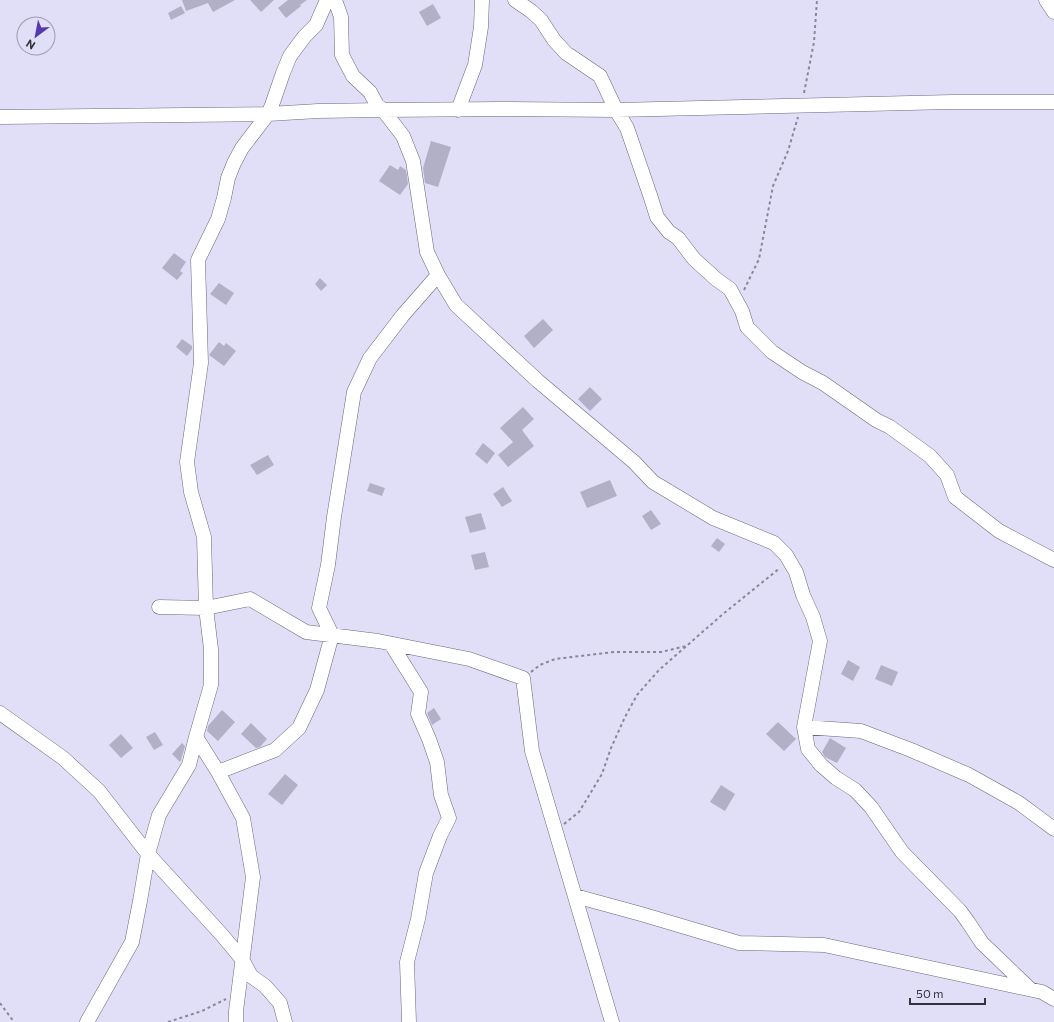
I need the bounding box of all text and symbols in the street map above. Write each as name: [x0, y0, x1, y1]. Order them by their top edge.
north arrow: [16, 16, 56, 56]
text: N: [23, 37, 37, 53]
scale bar: [910, 980, 985, 1006]
text: 50 m: [916, 986, 944, 1000]

